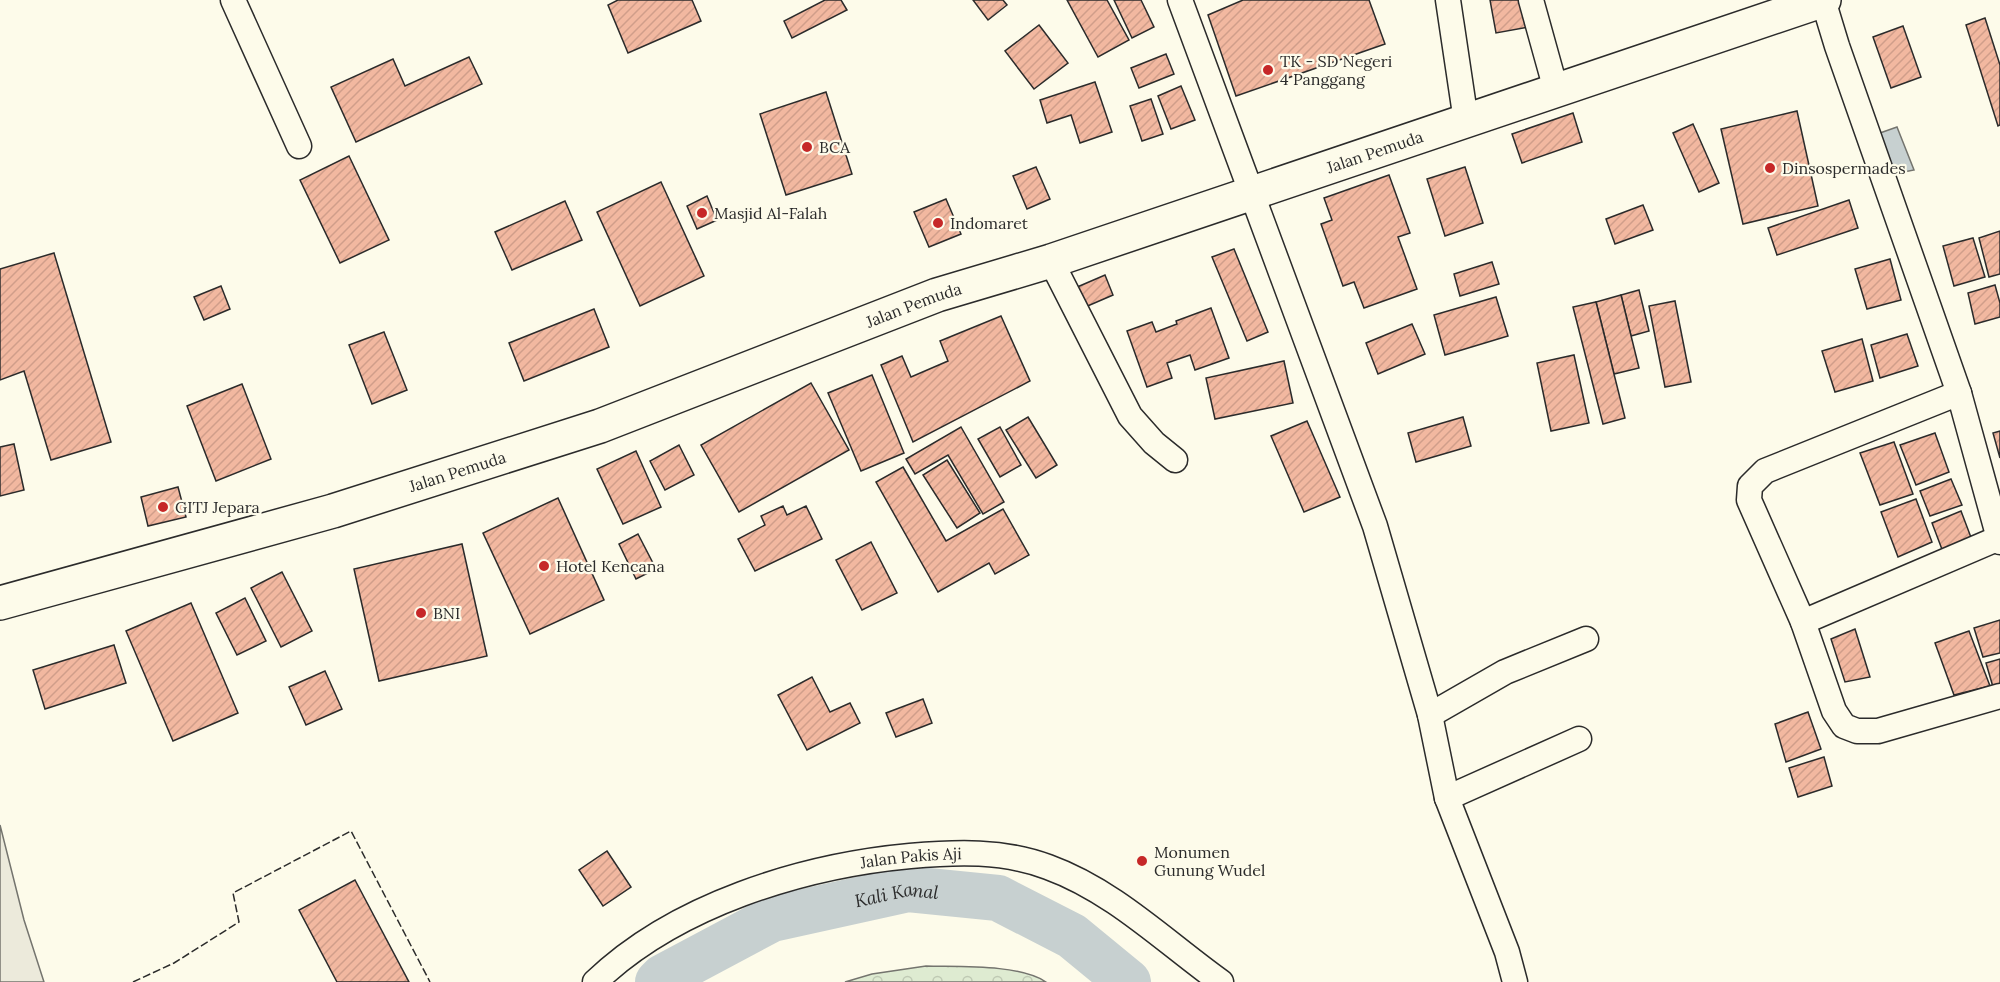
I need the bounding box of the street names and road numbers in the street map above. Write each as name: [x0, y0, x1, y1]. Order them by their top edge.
street label: Jalan Pemuda: [1323, 126, 1426, 178]
street label: Jalan Pemuda: [862, 278, 964, 332]
street label: Jalan Pemuda: [405, 447, 508, 496]
street label: Jalan Pakis Aji: [858, 843, 962, 873]

